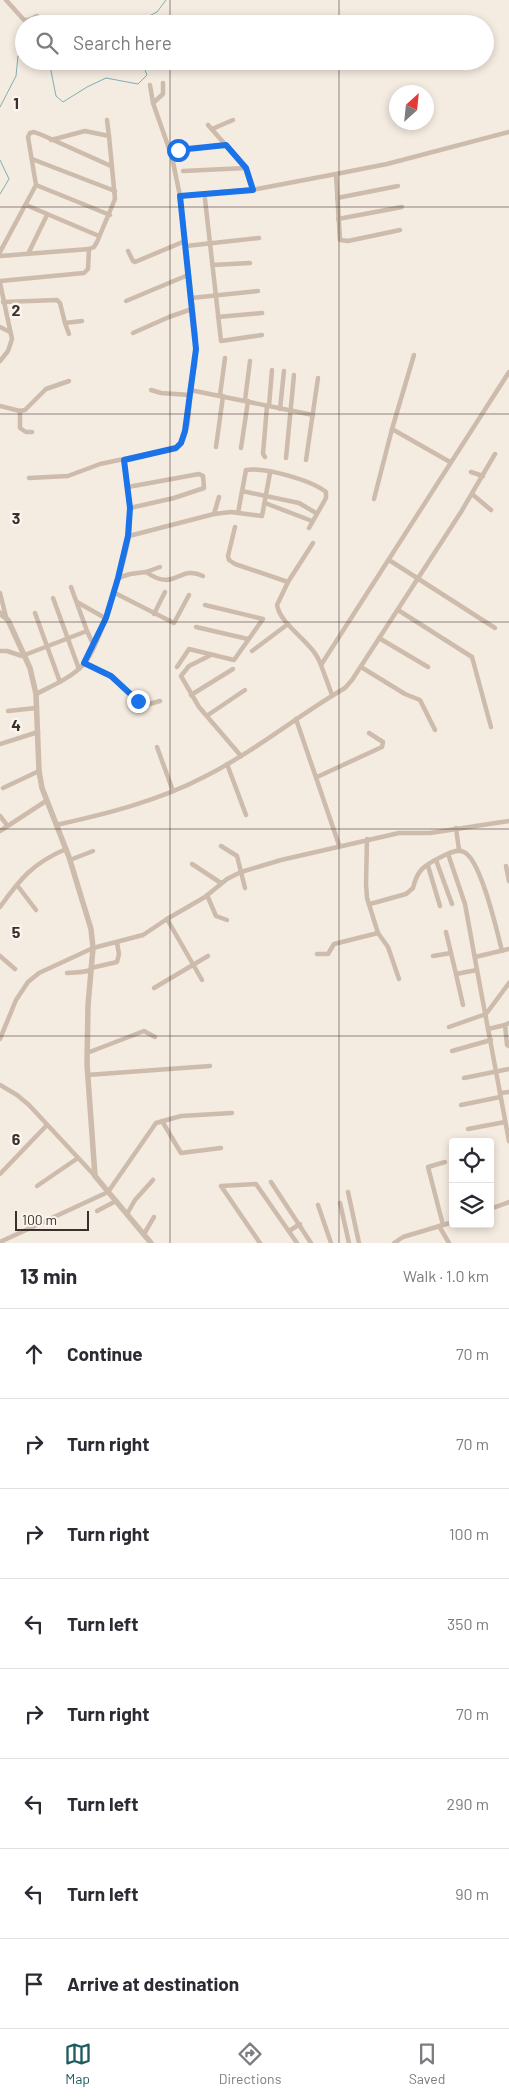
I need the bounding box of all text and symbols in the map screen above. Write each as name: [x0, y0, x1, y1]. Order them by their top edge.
search box: [15, 15, 494, 70]
icon: search: [33, 29, 61, 57]
text: Search here: [73, 31, 172, 54]
north arrow: [389, 85, 434, 130]
text: 1: [13, 93, 19, 112]
route start: [167, 139, 190, 162]
text: 2: [12, 300, 21, 319]
text: 3: [12, 508, 20, 527]
route end: [127, 690, 150, 713]
text: 4: [11, 715, 21, 734]
text: 5: [12, 922, 21, 941]
text: 6: [12, 1129, 21, 1148]
map controls: [449, 1138, 494, 1228]
button: locate: [449, 1138, 494, 1183]
button: layers: [449, 1183, 494, 1228]
scale bar: [15, 1208, 89, 1231]
text: 100 m: [22, 1211, 57, 1228]
text: 13 min: [20, 1263, 77, 1288]
text: Walk · 1.0 km: [403, 1266, 489, 1285]
icon: ahead: [20, 1340, 48, 1368]
text: Continue: [67, 1342, 143, 1365]
text: 70 m: [456, 1344, 489, 1363]
icon: right: [20, 1430, 48, 1458]
text: Turn right: [67, 1432, 149, 1455]
text: 70 m: [456, 1434, 489, 1453]
icon: right: [20, 1520, 48, 1548]
text: Turn right: [67, 1522, 149, 1545]
text: 100 m: [449, 1524, 489, 1543]
icon: left: [20, 1610, 48, 1638]
text: Turn left: [67, 1612, 138, 1635]
text: 350 m: [447, 1614, 489, 1633]
icon: right: [20, 1700, 48, 1728]
text: Turn right: [67, 1702, 149, 1725]
text: 70 m: [456, 1704, 489, 1723]
icon: left: [20, 1790, 48, 1818]
text: Turn left: [67, 1792, 138, 1815]
text: 290 m: [447, 1794, 489, 1813]
icon: left: [20, 1880, 48, 1908]
text: Turn left: [67, 1882, 138, 1905]
text: 90 m: [455, 1884, 489, 1903]
icon: arrive: [20, 1970, 48, 1998]
text: Arrive at destination: [67, 1972, 239, 1995]
tab: Map: [64, 2040, 92, 2087]
tab: Directions: [219, 2040, 281, 2087]
tab: Saved: [409, 2040, 445, 2087]

